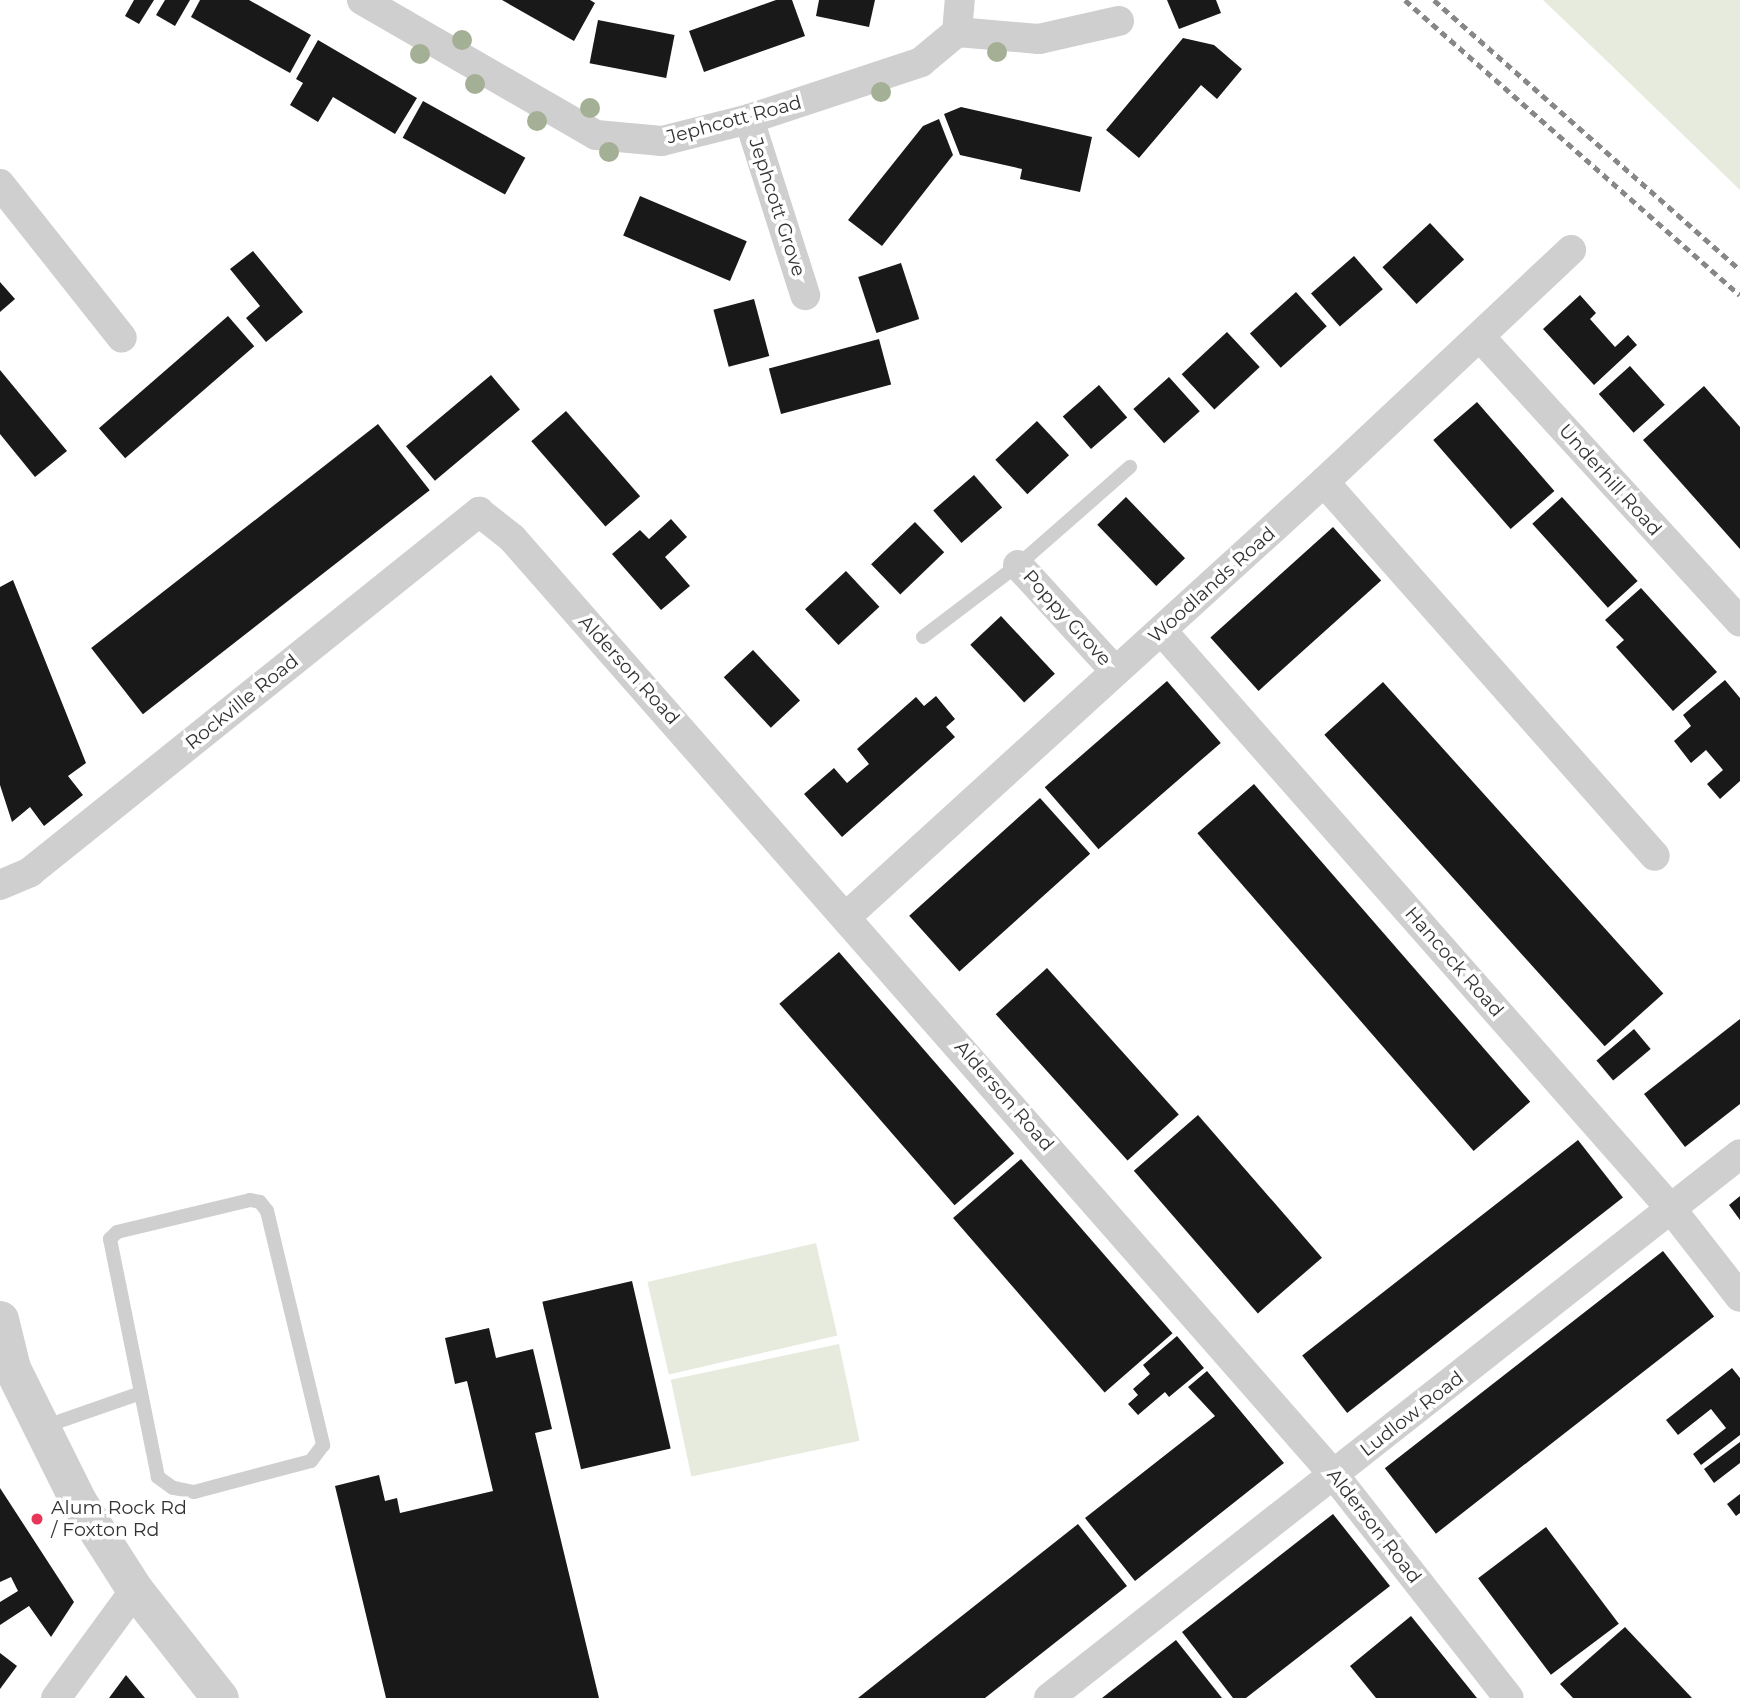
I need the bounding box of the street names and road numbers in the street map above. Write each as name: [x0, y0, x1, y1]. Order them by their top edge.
street label: Jephcott Road: [664, 91, 804, 149]
street label: Jephcott Grove: [744, 135, 810, 279]
street label: Underhill Road: [1554, 419, 1666, 541]
street label: Woodlands Road: [1144, 522, 1280, 648]
street label: Poppy Grove: [1018, 565, 1116, 671]
street label: Alderson Road: [574, 611, 684, 729]
street label: Rockville Road: [181, 649, 303, 755]
street label: Hancock Road: [1400, 902, 1508, 1022]
street label: Alderson Road: [950, 1036, 1058, 1156]
street label: Ludlow Road: [1356, 1367, 1468, 1461]
street label: Alderson Road: [1322, 1464, 1426, 1588]

